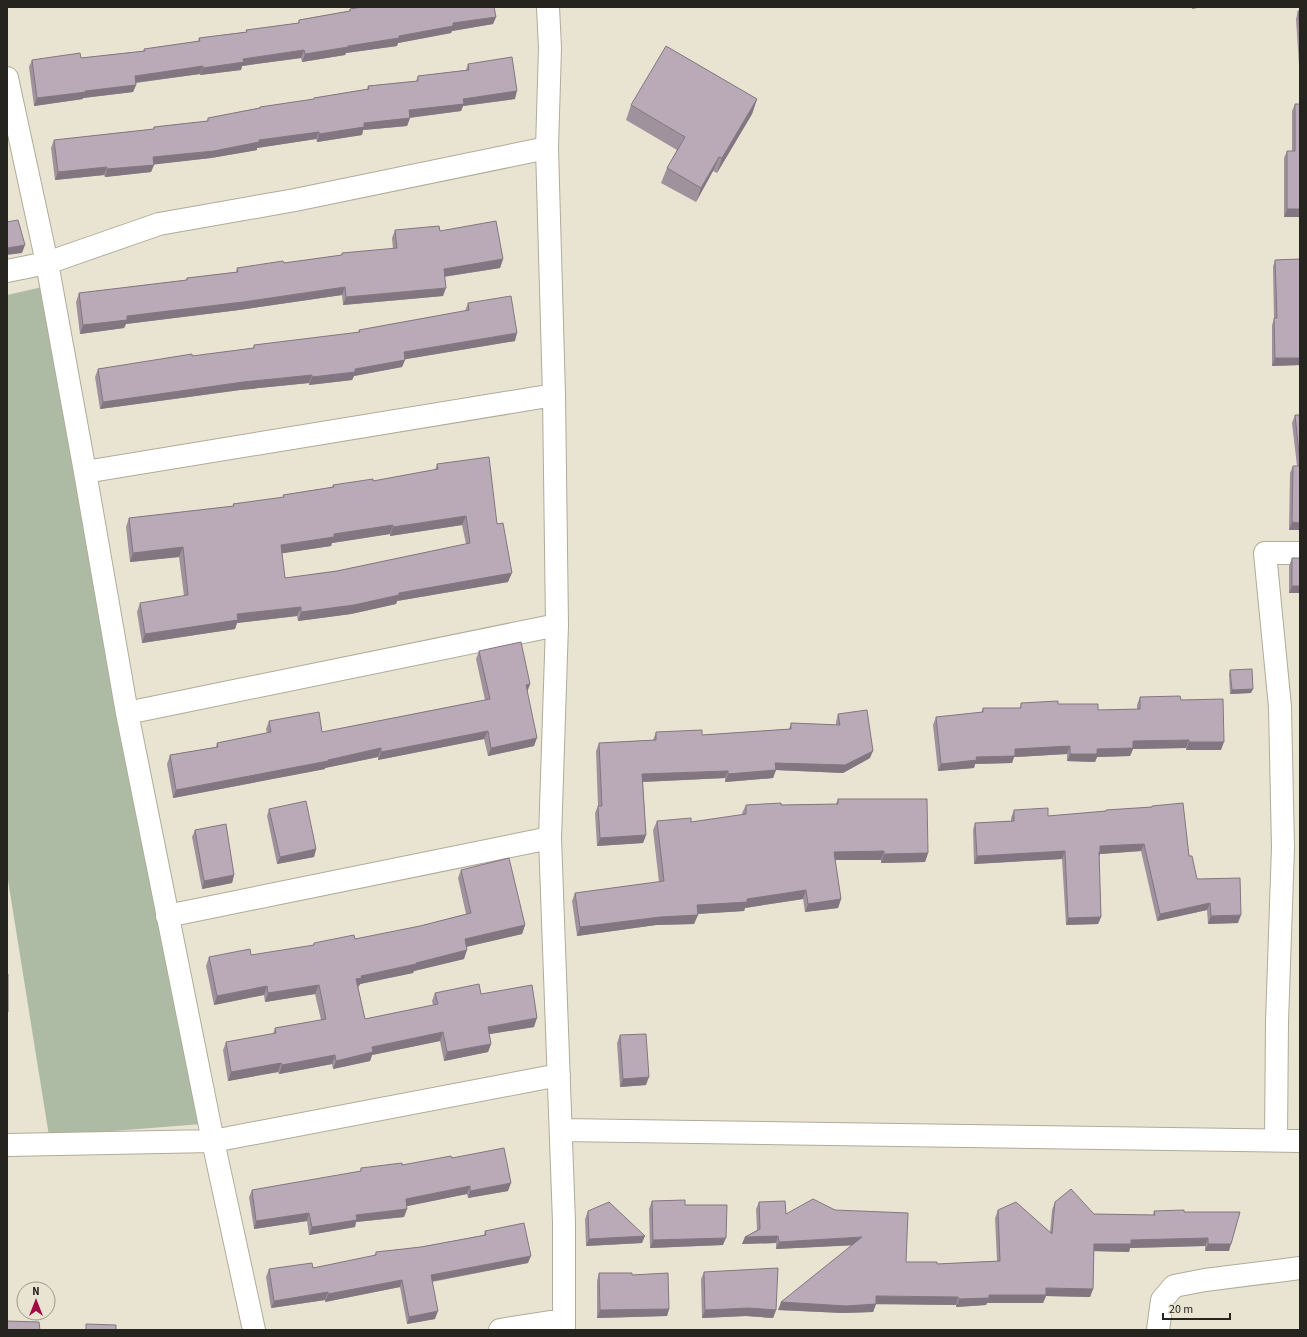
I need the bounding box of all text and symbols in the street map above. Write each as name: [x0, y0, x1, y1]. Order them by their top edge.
north arrow: [16, 1281, 56, 1321]
text: N: [32, 1284, 40, 1299]
scale bar: [1163, 1295, 1230, 1321]
text: 20 m: [1169, 1301, 1193, 1318]

